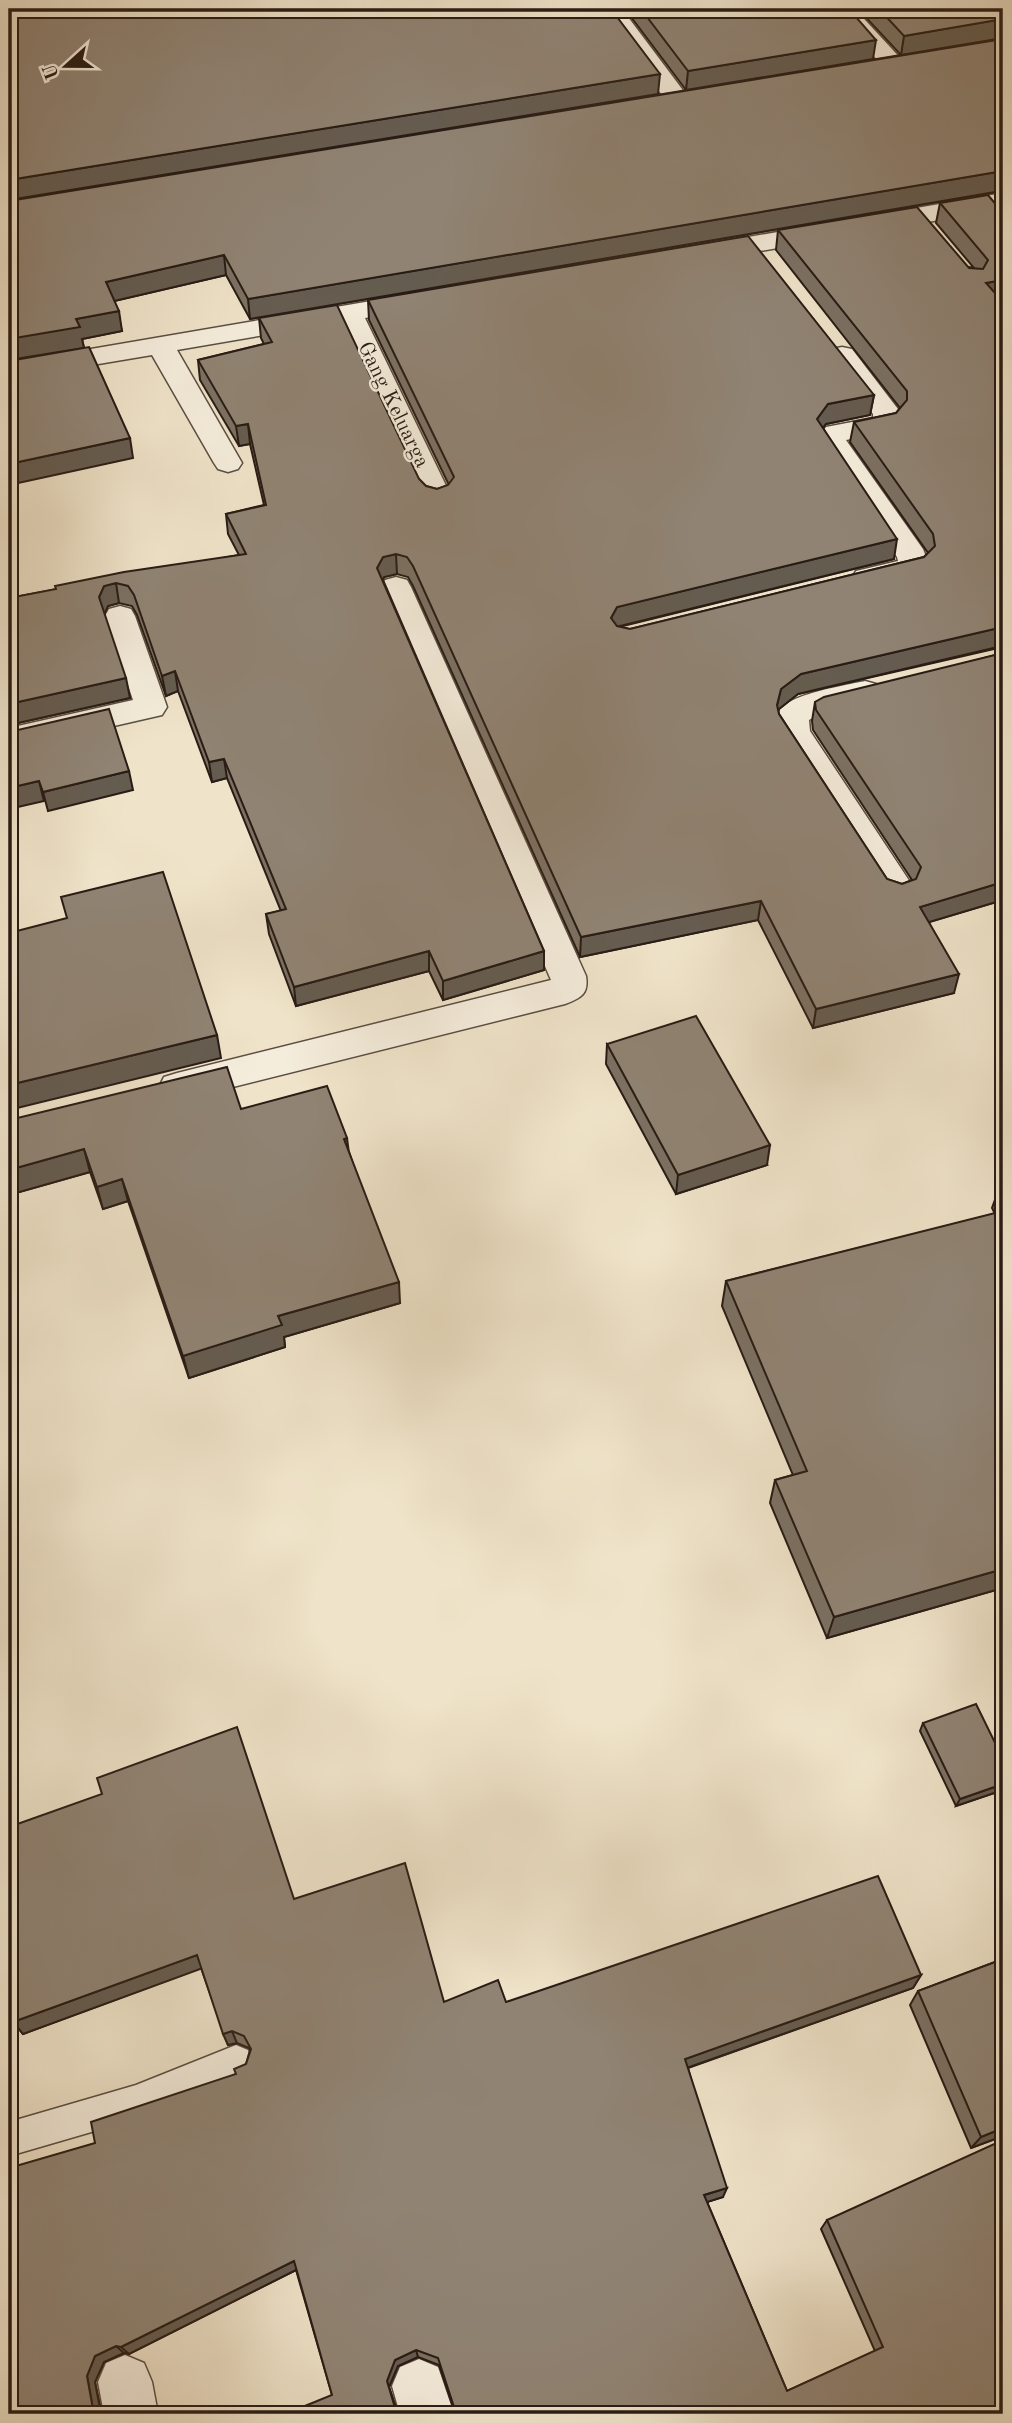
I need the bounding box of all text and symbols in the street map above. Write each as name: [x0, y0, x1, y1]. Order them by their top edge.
north arrow: [32, 32, 102, 102]
text: U: [41, 61, 64, 82]
street label: Gang Keluarga: [353, 339, 433, 471]

